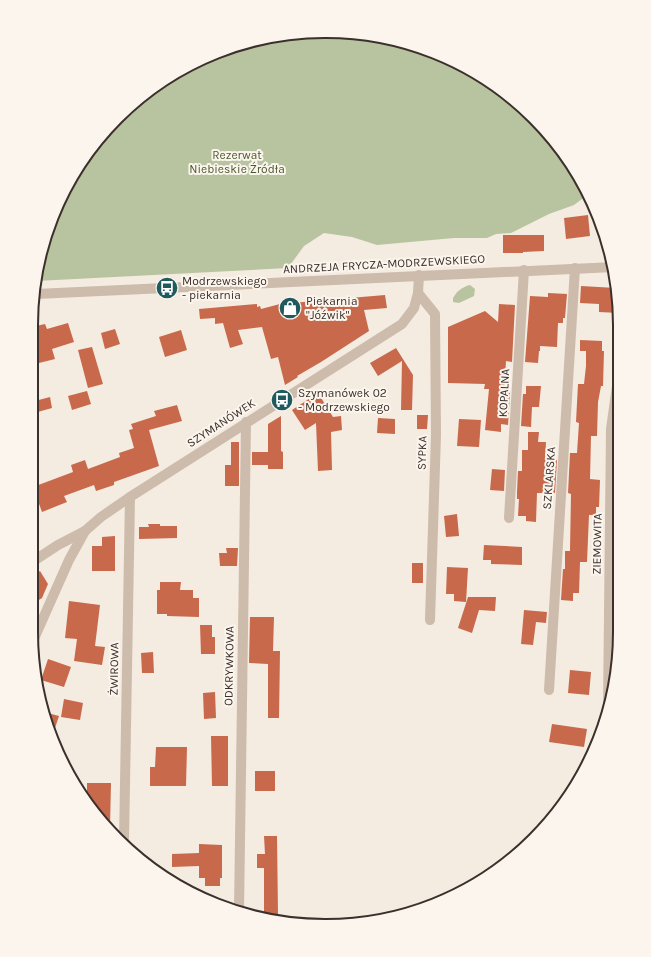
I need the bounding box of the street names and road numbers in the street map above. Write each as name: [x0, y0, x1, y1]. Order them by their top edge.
street label: ANDRZEJA FRYCZA-MODRZEWSKIEGO: [283, 252, 486, 276]
street label: KOPALNA: [496, 368, 512, 418]
street label: SZYMANÓWEK: [184, 394, 258, 450]
street label: SYPKA: [414, 435, 430, 470]
street label: SZKLARSKA: [540, 446, 558, 510]
street label: ZIEMOWITA: [589, 513, 605, 575]
street label: ODKRYWKOWA: [221, 626, 237, 706]
street label: ŻWIROWA: [107, 642, 121, 696]

